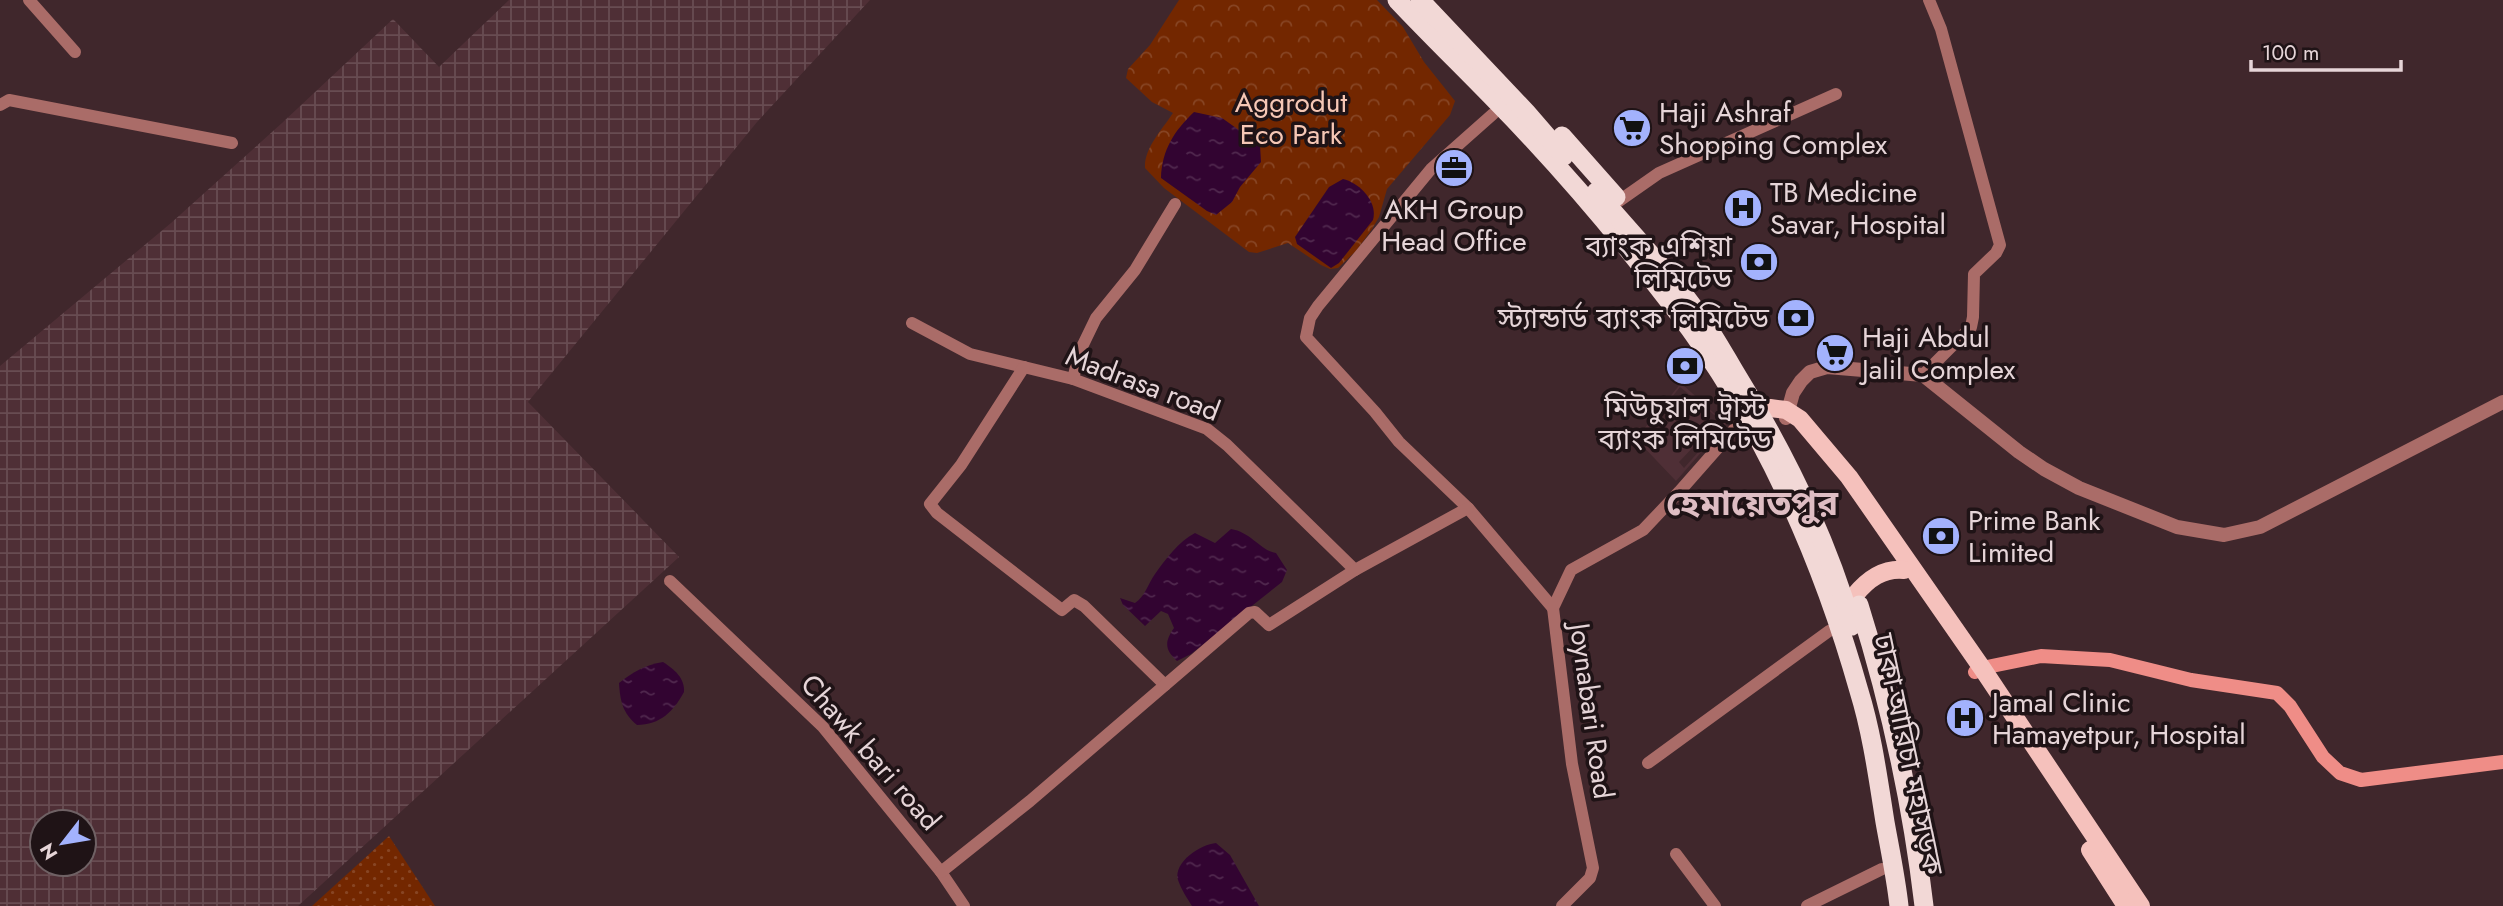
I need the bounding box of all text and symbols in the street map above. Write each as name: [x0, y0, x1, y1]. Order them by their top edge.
scale bar: [2251, 28, 2402, 72]
text: 100 m: [2262, 38, 2319, 68]
park label: Aggrodut Eco Park: [1235, 82, 1347, 155]
place label: Haji Ashraf Shopping Complex: [1659, 92, 1887, 165]
supermarket icon: Haji Ashraf Shopping Complex: [1611, 107, 1653, 149]
office icon: AKH Group Head Office: [1433, 147, 1475, 189]
place label: TB Medicine Savar, Hospital: [1770, 172, 1946, 245]
hospital icon: TB Medicine Savar, Hospital: [1722, 187, 1764, 229]
place label: AKH Group Head Office: [1381, 189, 1527, 262]
place label: ব্যাংক এশিয়া লিমিটেড: [1584, 226, 1733, 299]
bank icon: ব্যাংক এশিয়া লিমিটেড: [1738, 241, 1780, 283]
bank icon: স্ট্যান্ডার্ড ব্যাংক লিমিটেড: [1775, 297, 1817, 339]
place label: স্ট্যান্ডার্ড ব্যাংক লিমিটেড: [1497, 298, 1770, 339]
place label: Haji Abdul Jalil Complex: [1858, 317, 2015, 390]
supermarket icon: Haji Abdul Jalil Complex: [1814, 332, 1856, 374]
street label: Madrasa road: [1060, 335, 1226, 432]
bank icon: মিউচুয়াল ট্রাস্ট ব্যাংক লিমিটেড: [1664, 345, 1706, 387]
place label: মিউচুয়াল ট্রাস্ট ব্যাংক লিমিটেড: [1598, 387, 1772, 460]
district label: হেমায়েতপুর: [1666, 478, 1839, 528]
place label: Prime Bank Limited: [1968, 500, 2101, 573]
bank icon: Prime Bank Limited: [1920, 515, 1962, 557]
street label: Joynabari Road: [1558, 617, 1624, 802]
street label: ঢাকা-আরিচা মহাসড়ক: [1863, 629, 1954, 879]
street label: Chawk bari road: [791, 665, 950, 840]
place label: Jamal Clinic Hamayetpur, Hospital: [1988, 682, 2246, 755]
hospital icon: Jamal Clinic Hamayetpur, Hospital: [1944, 697, 1986, 739]
north arrow: [28, 808, 98, 878]
text: N: [33, 838, 64, 865]

